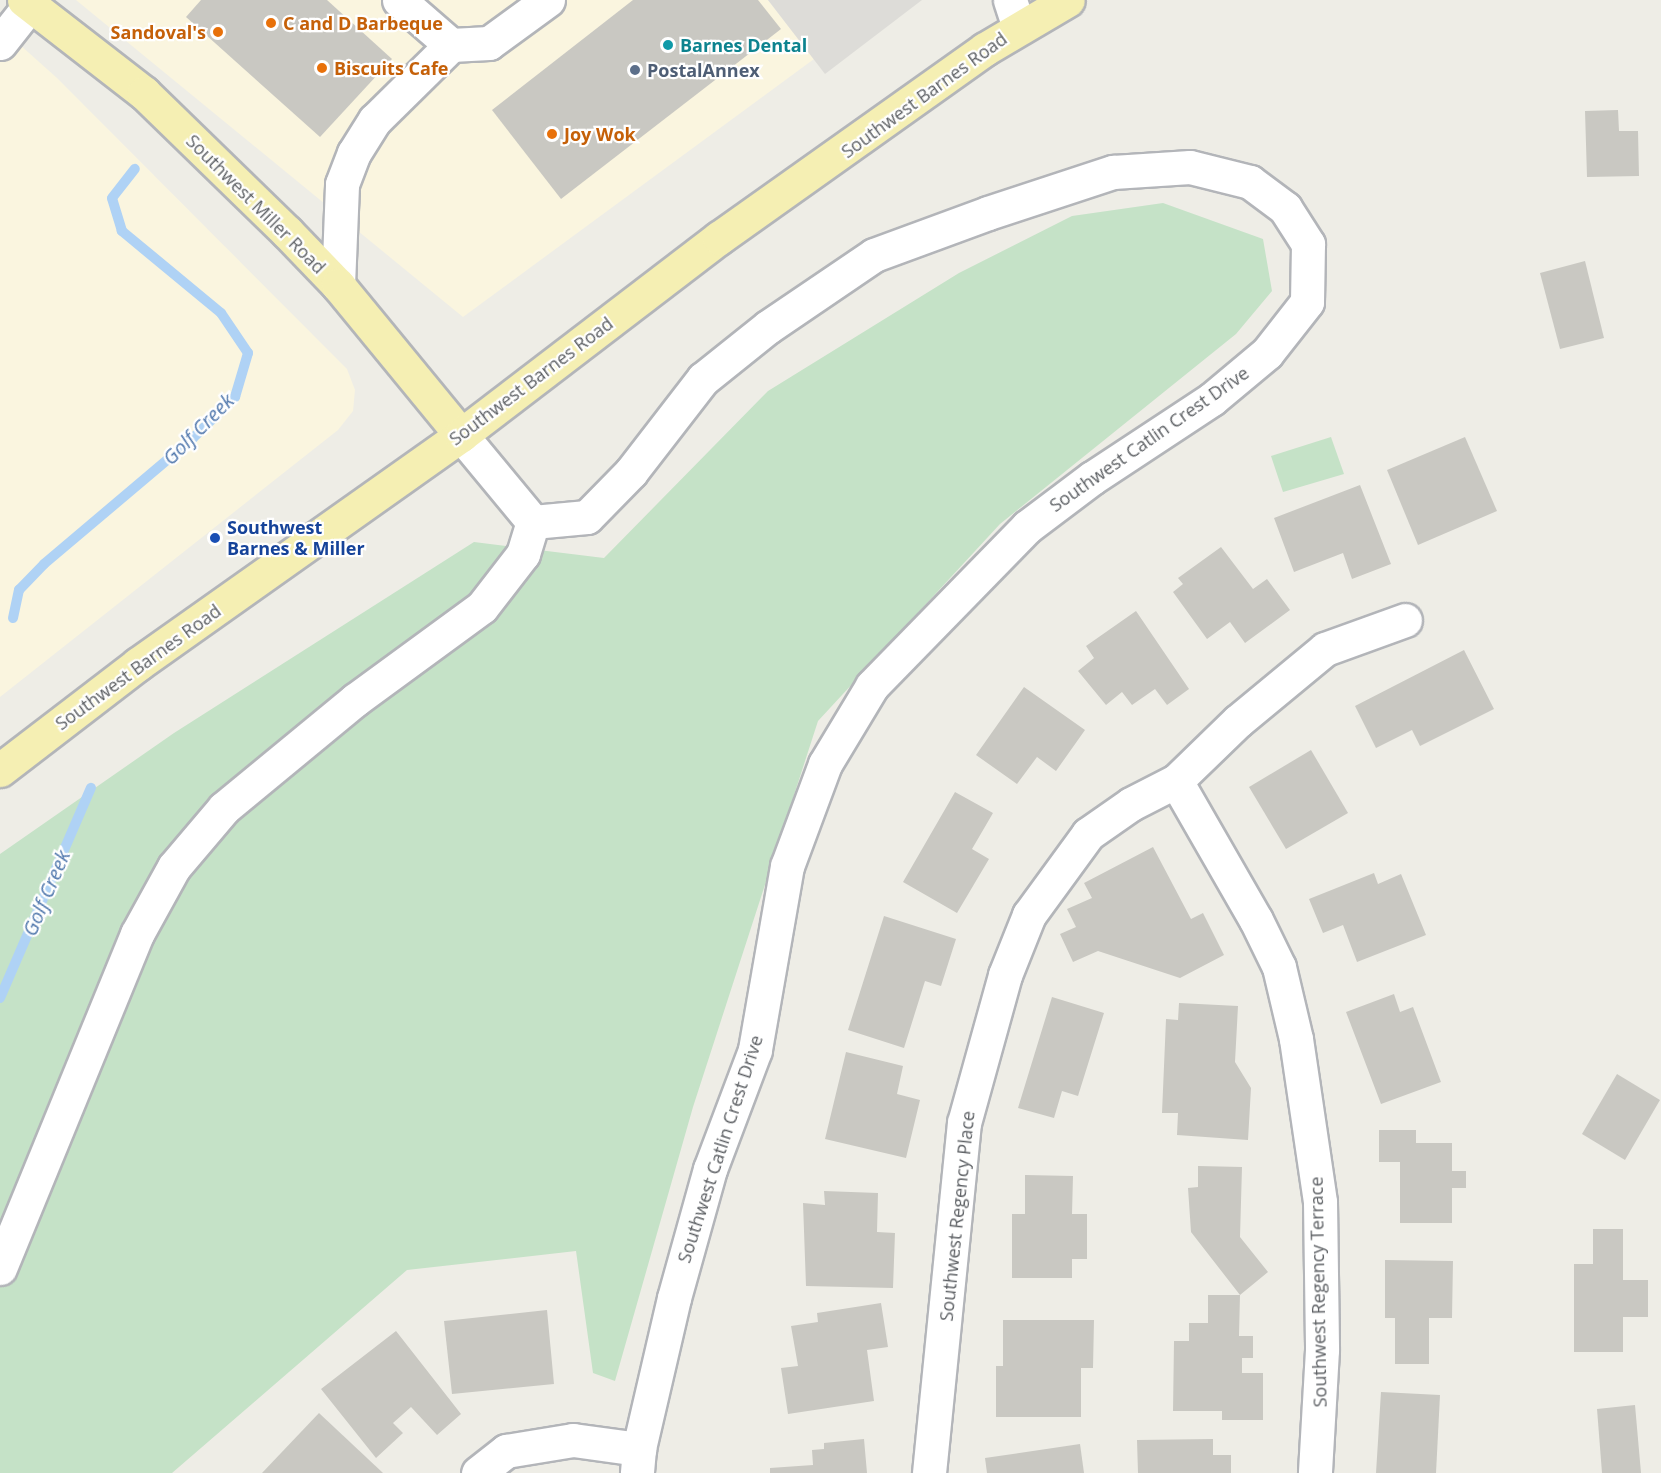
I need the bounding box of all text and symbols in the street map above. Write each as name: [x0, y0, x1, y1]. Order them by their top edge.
place label: C and D Barbeque: [283, 12, 443, 34]
marker: C and D Barbeque: [264, 16, 278, 30]
place label: Sandoval's: [111, 21, 206, 43]
marker: Sandoval's: [211, 25, 225, 39]
street label: Southwest Barnes Road: [837, 28, 1011, 162]
place label: Barnes Dental: [680, 34, 807, 56]
marker: Barnes Dental: [661, 38, 675, 52]
place label: Biscuits Cafe: [334, 57, 448, 79]
place label: PostalAnnex: [647, 59, 760, 81]
marker: Biscuits Cafe: [315, 61, 329, 75]
marker: PostalAnnex: [628, 63, 642, 77]
place label: Joy Wok: [564, 123, 636, 145]
marker: Joy Wok: [545, 127, 559, 141]
street label: Southwest Miller Road: [182, 130, 330, 278]
street label: Southwest Barnes Road: [445, 312, 617, 450]
street label: Southwest Catlin Crest Drive: [1045, 362, 1253, 516]
water label: Golf Creek: [157, 388, 239, 470]
place label: Southwest Barnes & Miller: [227, 517, 365, 560]
marker: Southwest Barnes & Miller: [208, 531, 222, 545]
street label: Southwest Barnes Road: [51, 600, 225, 734]
water label: Golf Creek: [17, 847, 75, 939]
street label: Southwest Catlin Crest Drive: [673, 1032, 767, 1266]
street label: Southwest Regency Place: [935, 1110, 979, 1322]
street label: Southwest Regency Terrace: [1305, 1176, 1331, 1408]

